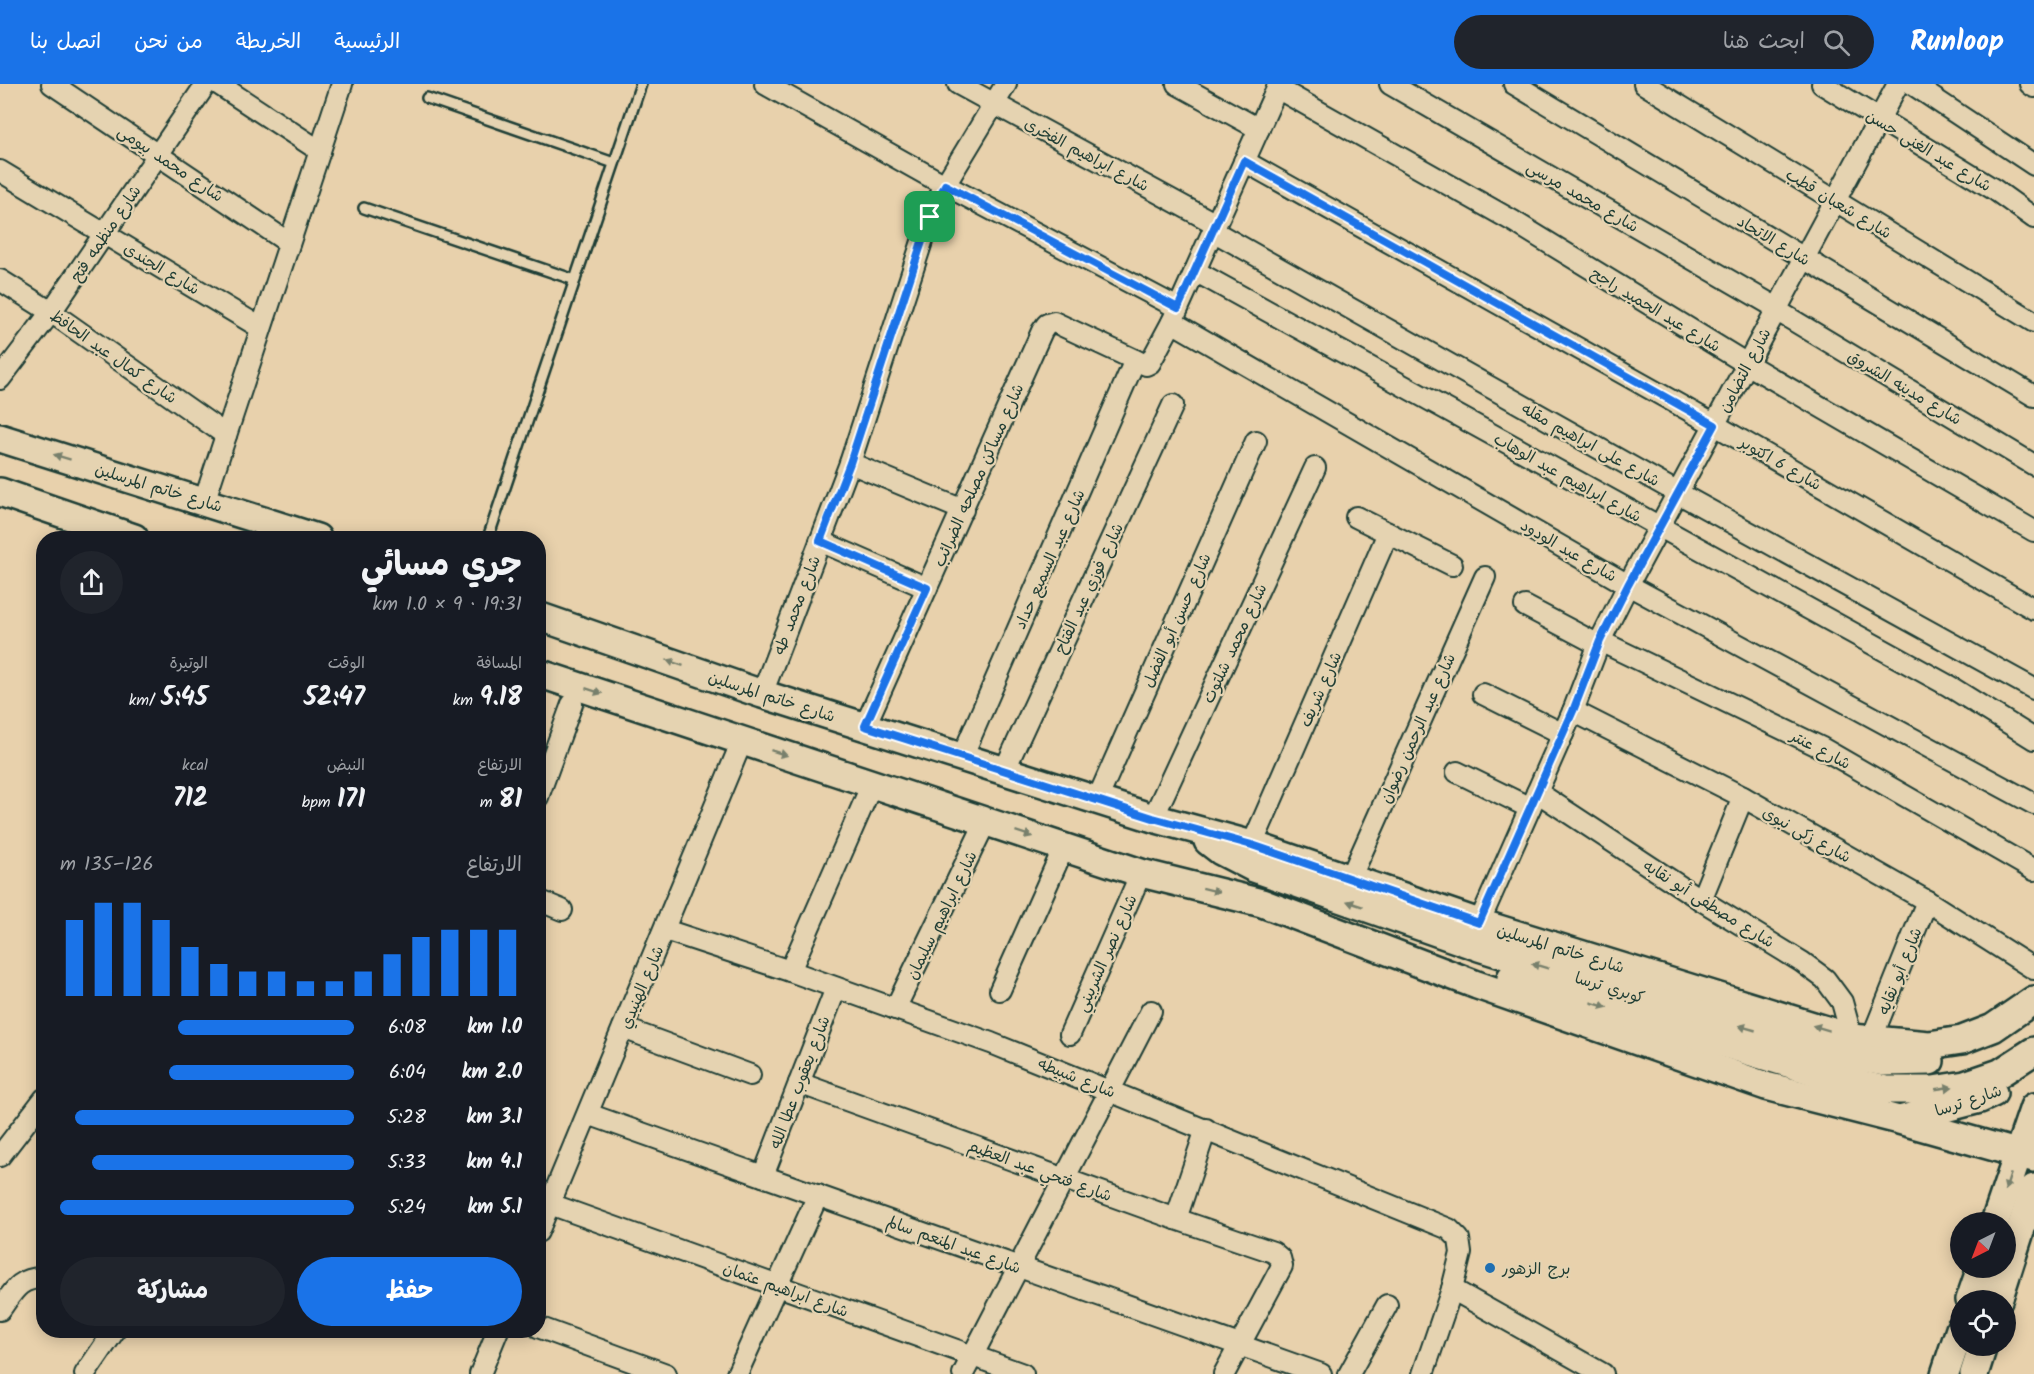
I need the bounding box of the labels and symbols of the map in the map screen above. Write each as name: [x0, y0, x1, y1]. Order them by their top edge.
street label: شارع عبد الغنى حسن: [1861, 104, 1996, 199]
street label: شارع ابراهيم الفخرى: [1019, 112, 1153, 199]
street label: شارع محمد بيومى: [112, 119, 228, 209]
street label: شارع محمد مرسى: [1522, 155, 1643, 240]
street label: شارع شعبان قطب: [1780, 163, 1896, 246]
street label: شارع منظمه فتح: [65, 180, 148, 287]
pin: [904, 191, 955, 242]
street label: شارع الاتحاد: [1732, 210, 1815, 273]
street label: شارع الجندى: [118, 237, 204, 302]
street label: شارع عبد الحميد راجح: [1585, 261, 1725, 359]
street label: شارع كمال عبد الحافظ: [44, 304, 182, 411]
street label: شارع التضامن: [1713, 324, 1778, 417]
street label: شارع مدينه الشروق: [1842, 344, 1966, 432]
street label: شارع مساكن مصلحه الضرائب: [928, 380, 1031, 571]
street label: شارع على ابراهيم مقله: [1516, 397, 1664, 494]
street label: شارع ابراهيم عبد الوهاب: [1489, 427, 1646, 529]
street label: شارع 6 اكتوبر: [1733, 430, 1826, 498]
one-way arrow: [52, 452, 70, 461]
street label: شارع خاتم المرسلين: [92, 457, 225, 520]
street label: شارع عبد السميع حداد: [1008, 486, 1092, 634]
street label: شارع عبد الودود: [1515, 513, 1621, 589]
street label: شارع فوزي عبد الفتاح: [1048, 519, 1131, 658]
street label: شارع حسن أبو الفضل: [1136, 549, 1218, 692]
street label: شارع محمد طه: [767, 552, 828, 659]
street label: شارع محمد شلتوت: [1197, 579, 1274, 708]
street label: شارع شريف: [1294, 648, 1349, 731]
street label: شارع عبد الرحمن رضوان: [1374, 649, 1463, 808]
one-way arrow: [665, 658, 683, 668]
street label: شارع خاتم المرسلين: [705, 665, 838, 730]
one-way arrow: [585, 687, 603, 697]
street label: شارع عنتر: [1784, 723, 1855, 777]
one-way arrow: [770, 749, 788, 758]
street label: شارع زكى نبوى: [1757, 801, 1855, 870]
one-way arrow: [1015, 830, 1033, 839]
street label: شارع ابراهيم سليمان: [900, 847, 984, 984]
street label: شارع مصطفى أبو نقابه: [1638, 854, 1779, 955]
one-way arrow: [1202, 886, 1220, 895]
street label: شارع نصر الشربيني: [1070, 891, 1145, 1017]
one-way arrow: [1346, 898, 1364, 908]
street label: شارع خاتم المرسلين: [1494, 918, 1627, 981]
street label: شارع أبو نقايه: [1871, 924, 1929, 1019]
street label: شارع الهنيدي: [614, 942, 671, 1033]
one-way arrow: [1531, 961, 1549, 970]
street label: كوبري ترسا: [1571, 966, 1648, 1011]
one-way arrow: [1590, 1001, 1608, 1010]
street label: شارع يعقوب عطا الله: [763, 1012, 837, 1153]
one-way arrow: [1738, 1023, 1756, 1032]
one-way arrow: [1812, 1023, 1830, 1032]
street label: شارع شبيطه: [1034, 1051, 1119, 1105]
street label: شارع ترسا: [1932, 1079, 2005, 1124]
one-way arrow: [1935, 1084, 1954, 1093]
street label: شارع فتحي عبد العظيم: [964, 1134, 1115, 1210]
one-way arrow: [2003, 1173, 2013, 1191]
street label: شارع عبد المنعم سالم: [883, 1210, 1024, 1281]
north arrow: [1950, 1212, 2016, 1278]
street label: شارع ابراهيم عثمان: [719, 1256, 852, 1325]
place label: برج الزهور: [1501, 1257, 1571, 1282]
marker: برج الزهور: [1483, 1261, 1497, 1275]

